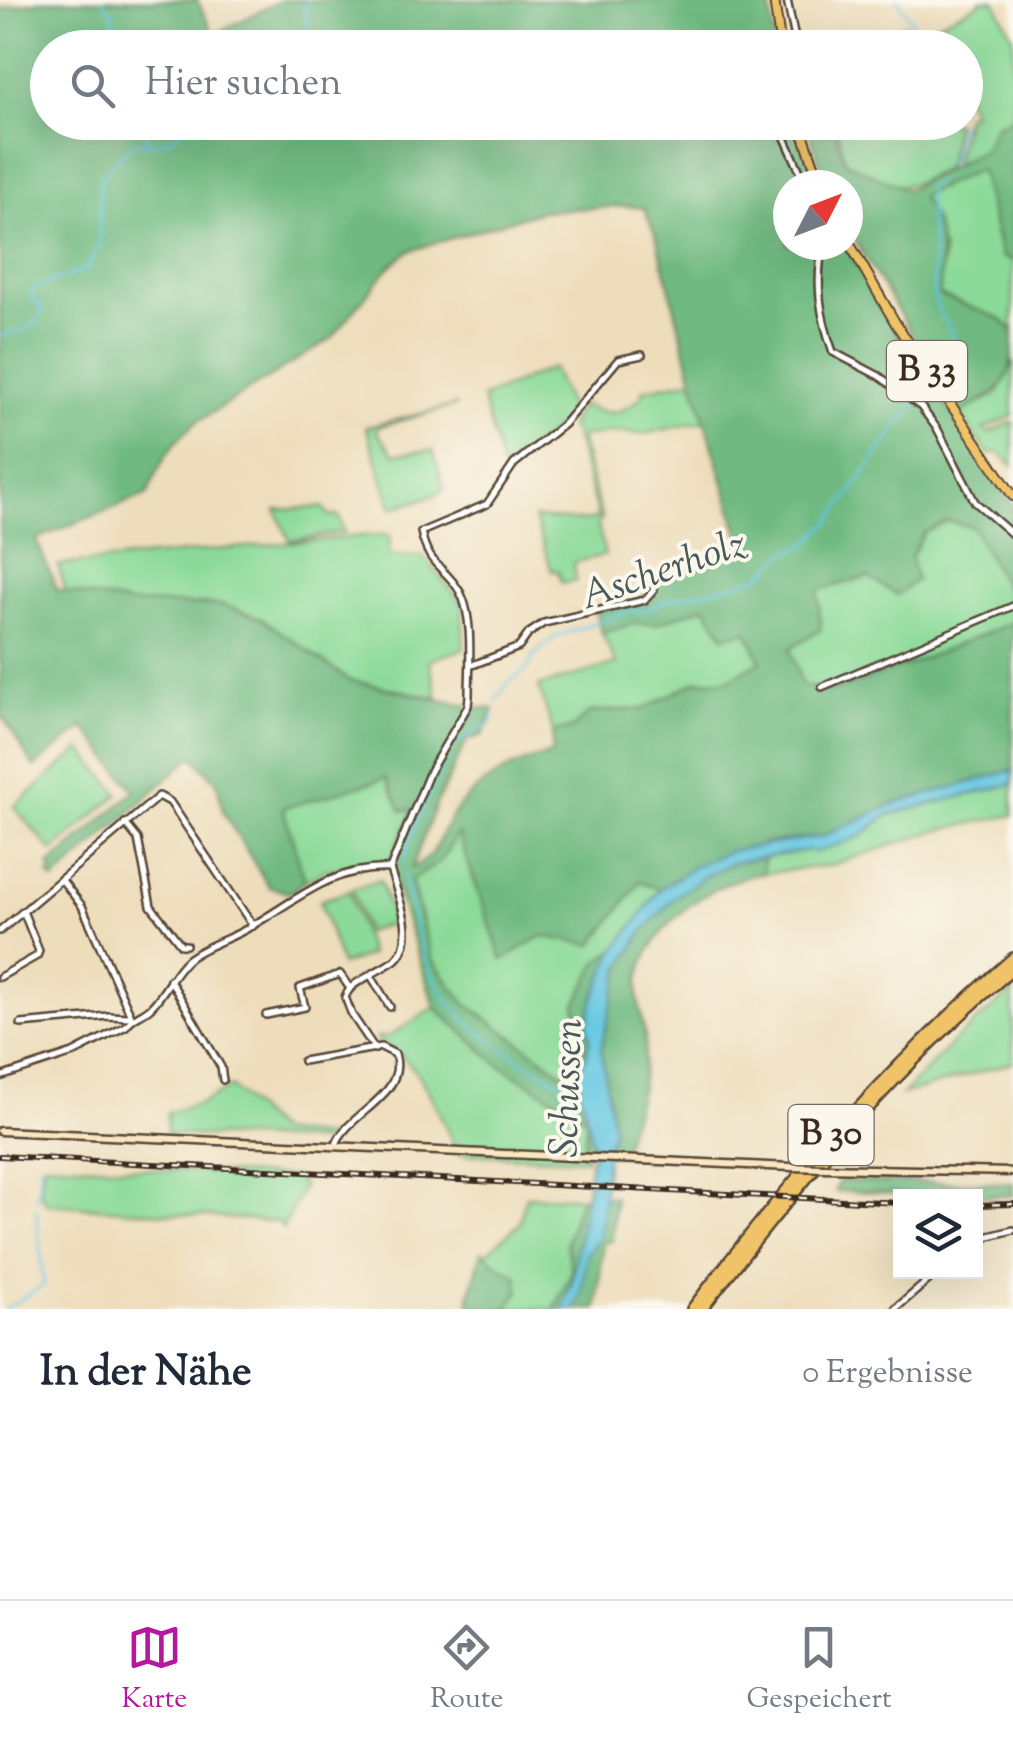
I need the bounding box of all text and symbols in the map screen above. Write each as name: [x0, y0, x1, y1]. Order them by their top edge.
search box: [30, 30, 983, 140]
icon: search: [65, 58, 120, 113]
text: Hier suchen: [145, 58, 342, 112]
north arrow: [773, 170, 863, 260]
road number: B 33: [887, 341, 967, 401]
water label: Ascherholz: [573, 517, 755, 627]
water label: Schussen: [538, 1018, 600, 1158]
road number: B 30: [788, 1105, 874, 1165]
map controls: [893, 1189, 983, 1279]
button: layers: [893, 1189, 983, 1279]
text: In der Nähe: [40, 1344, 252, 1404]
text: 0 Ergebnisse: [802, 1351, 973, 1397]
tab: Karte: [121, 1620, 187, 1720]
tab: Route: [430, 1620, 504, 1720]
tab: Gespeichert: [746, 1620, 892, 1720]

